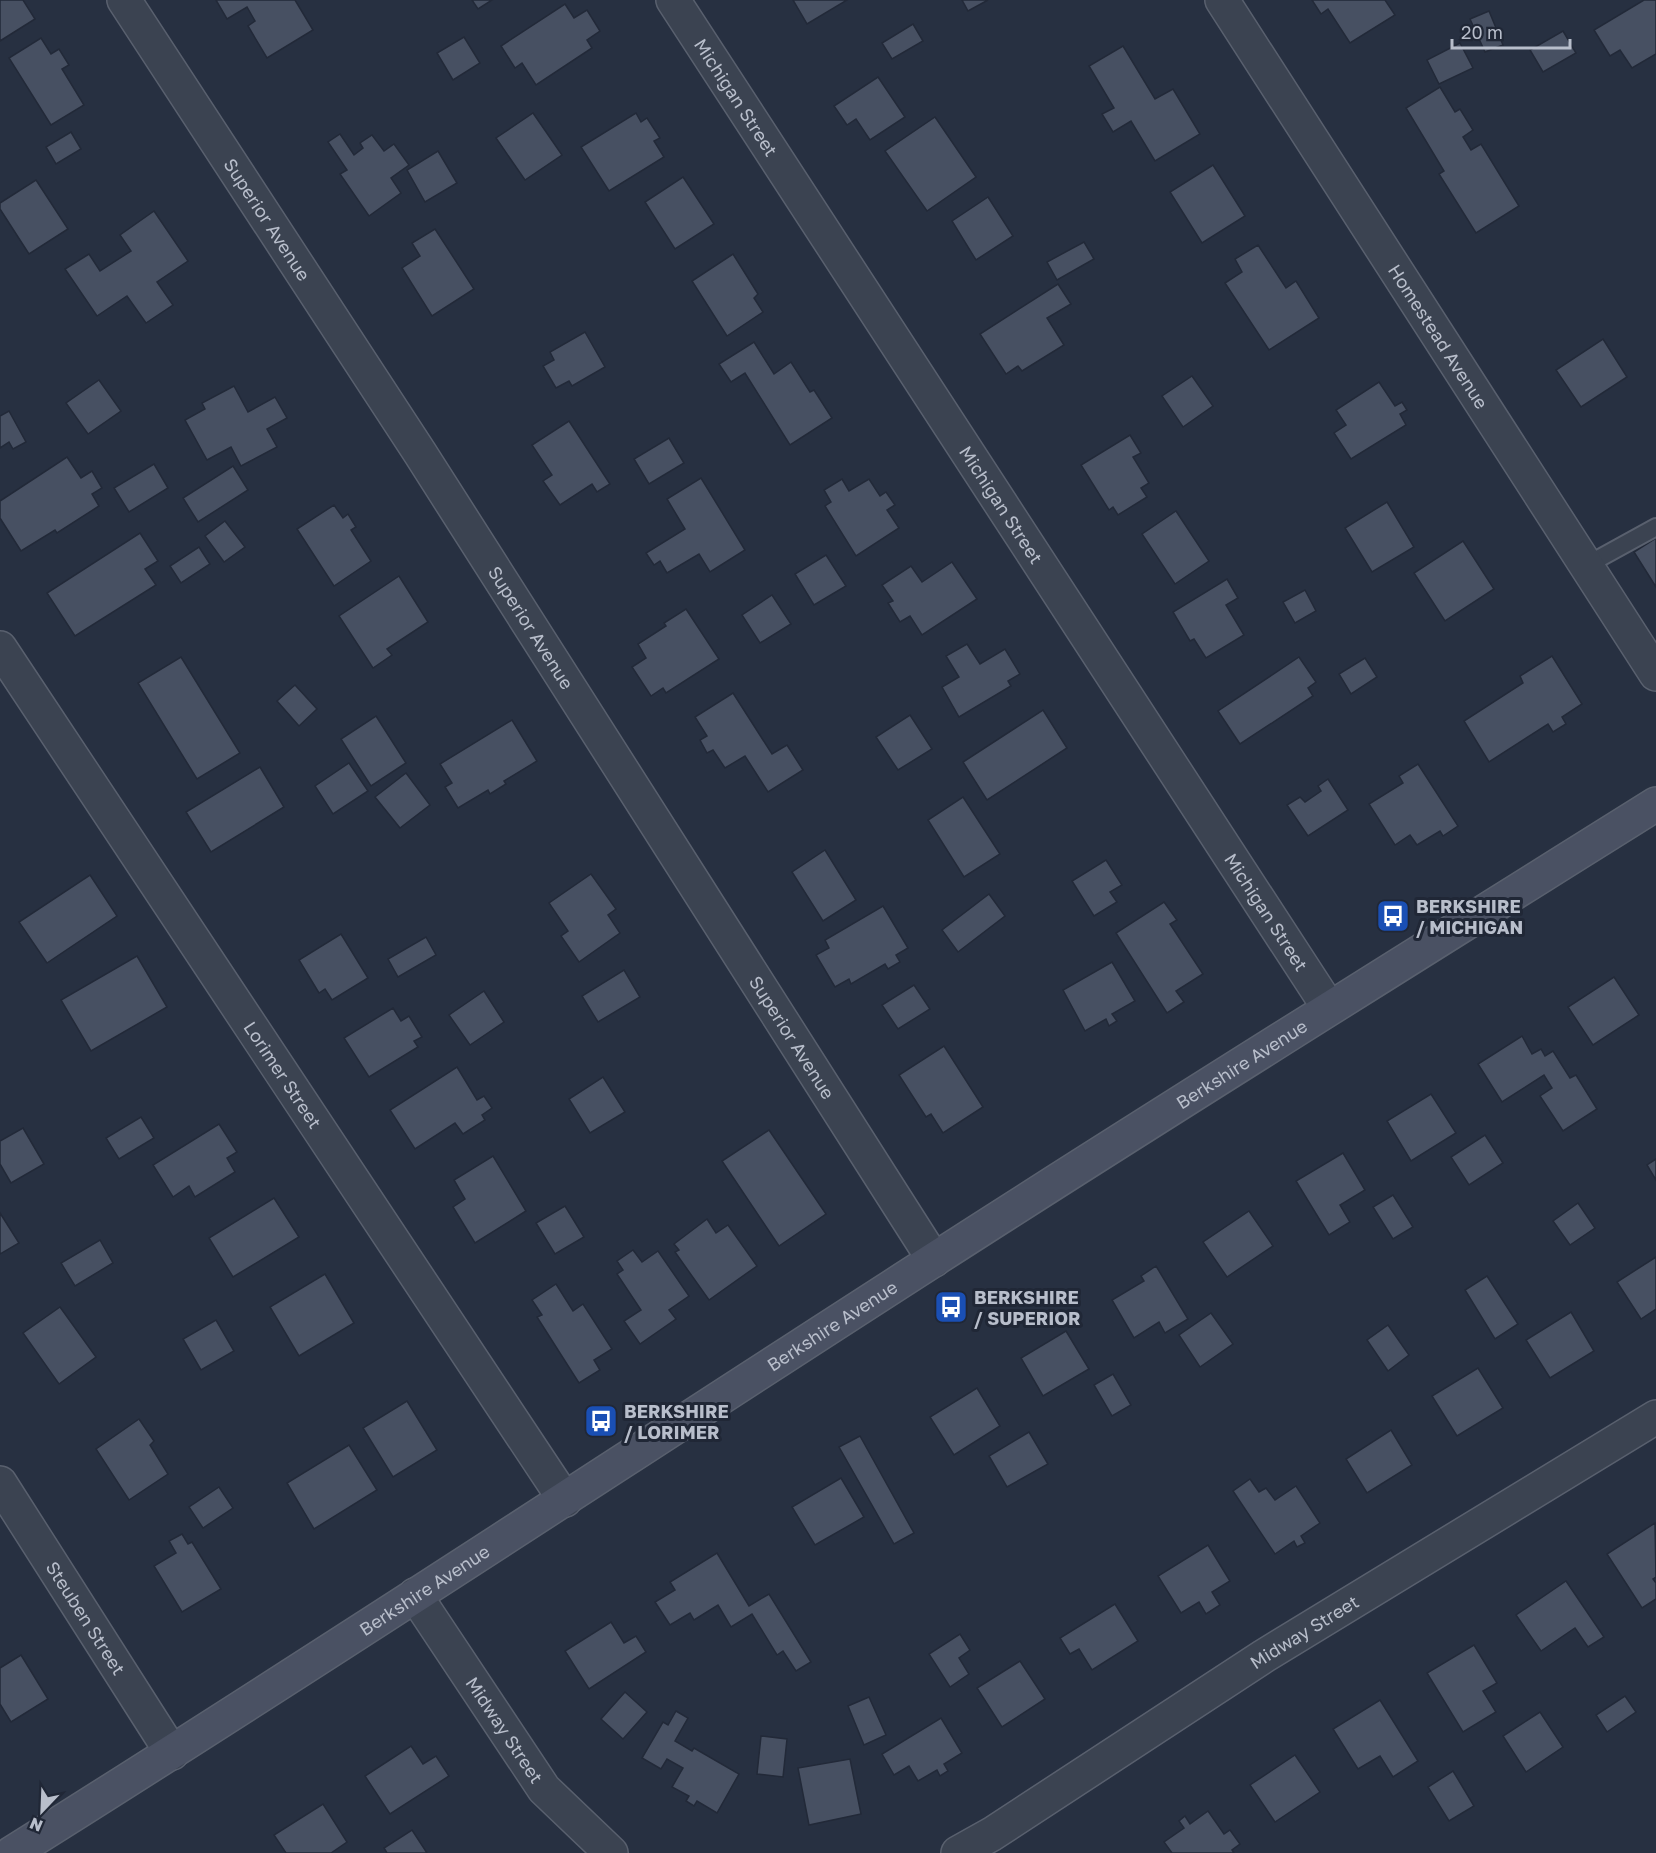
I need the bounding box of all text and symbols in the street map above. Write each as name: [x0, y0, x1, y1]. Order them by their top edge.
scale bar: [1452, 12, 1570, 50]
text: 20 m: [1461, 21, 1503, 43]
street label: Michigan Street: [690, 34, 783, 160]
street label: Superior Avenue: [219, 154, 315, 285]
street label: Homestead Avenue: [1384, 260, 1493, 413]
street label: Michigan Street: [955, 441, 1048, 568]
street label: Superior Avenue: [484, 562, 578, 693]
street label: Michigan Street: [1220, 849, 1313, 975]
place label: BERKSHIRE / MICHIGAN: [1416, 895, 1523, 938]
bus stop icon: BERKSHIRE / MICHIGAN: [1375, 898, 1411, 934]
street label: Superior Avenue: [745, 972, 840, 1103]
street label: Berkshire Avenue: [1172, 1014, 1311, 1113]
street label: Lorimer Street: [240, 1017, 326, 1132]
street label: Berkshire Avenue: [763, 1275, 901, 1376]
place label: BERKSHIRE / SUPERIOR: [974, 1286, 1081, 1329]
bus stop icon: BERKSHIRE / SUPERIOR: [933, 1289, 969, 1325]
place label: BERKSHIRE / LORIMER: [624, 1400, 729, 1443]
bus stop icon: BERKSHIRE / LORIMER: [583, 1403, 619, 1439]
street label: Berkshire Avenue: [355, 1540, 493, 1640]
street label: Steuben Street: [42, 1557, 130, 1679]
street label: Midway Street: [1246, 1590, 1363, 1673]
street label: Midway Street: [461, 1672, 548, 1787]
north arrow: [12, 1781, 72, 1841]
text: N: [27, 1813, 46, 1836]

